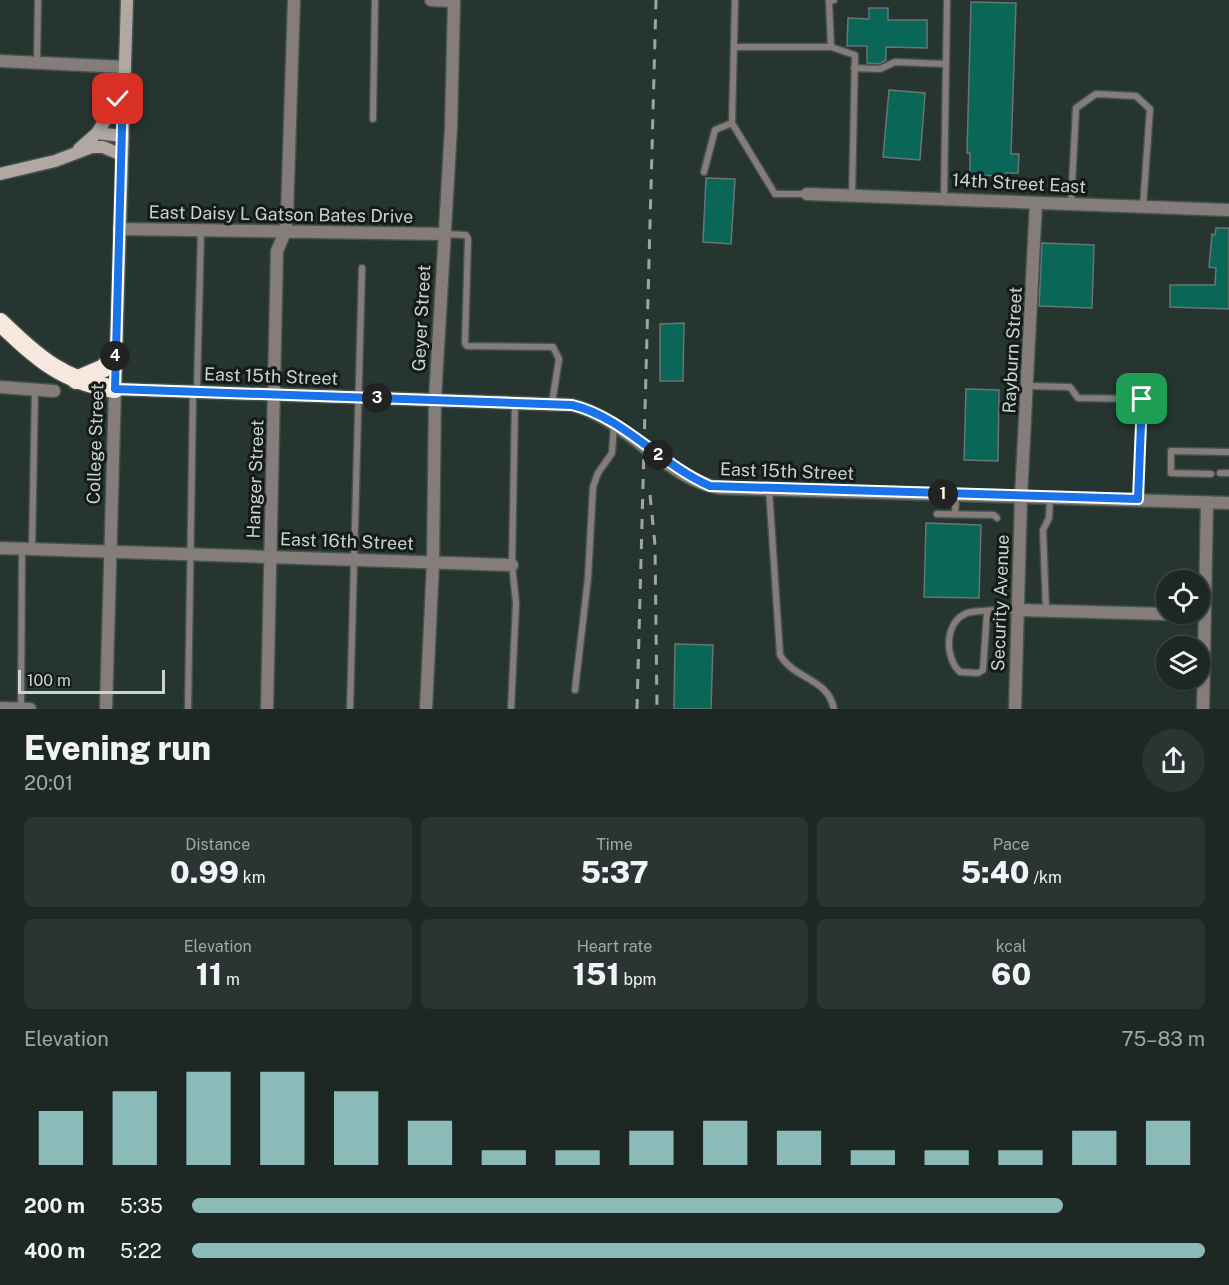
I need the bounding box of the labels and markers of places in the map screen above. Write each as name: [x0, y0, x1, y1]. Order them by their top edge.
pin: [92, 73, 143, 124]
pin: 4: [100, 341, 130, 371]
pin: [1116, 373, 1167, 424]
pin: 3: [362, 383, 392, 413]
pin: 2: [643, 440, 673, 470]
pin: 1: [928, 479, 958, 509]

